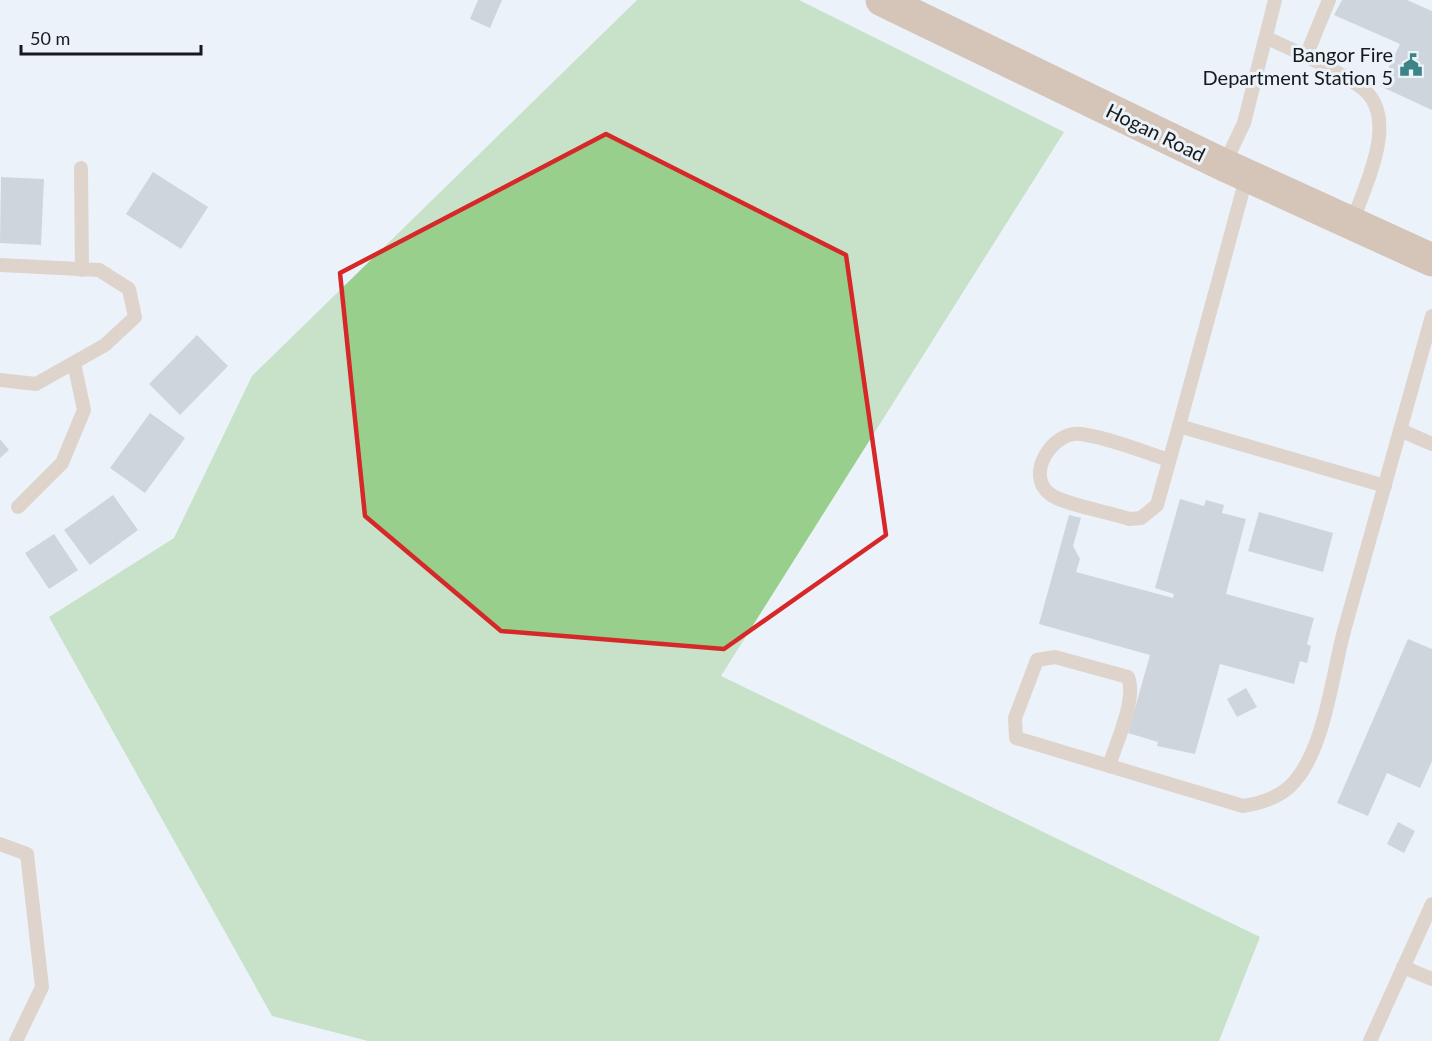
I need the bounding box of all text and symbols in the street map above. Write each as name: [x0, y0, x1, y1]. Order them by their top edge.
scale bar: [21, 18, 201, 56]
text: 50 m: [30, 27, 70, 49]
place label: Bangor Fire Department Station 5: [1203, 42, 1393, 89]
public building icon: Bangor Fire Department Station 5: [1398, 52, 1424, 78]
street label: Hogan Road: [1103, 98, 1209, 166]

